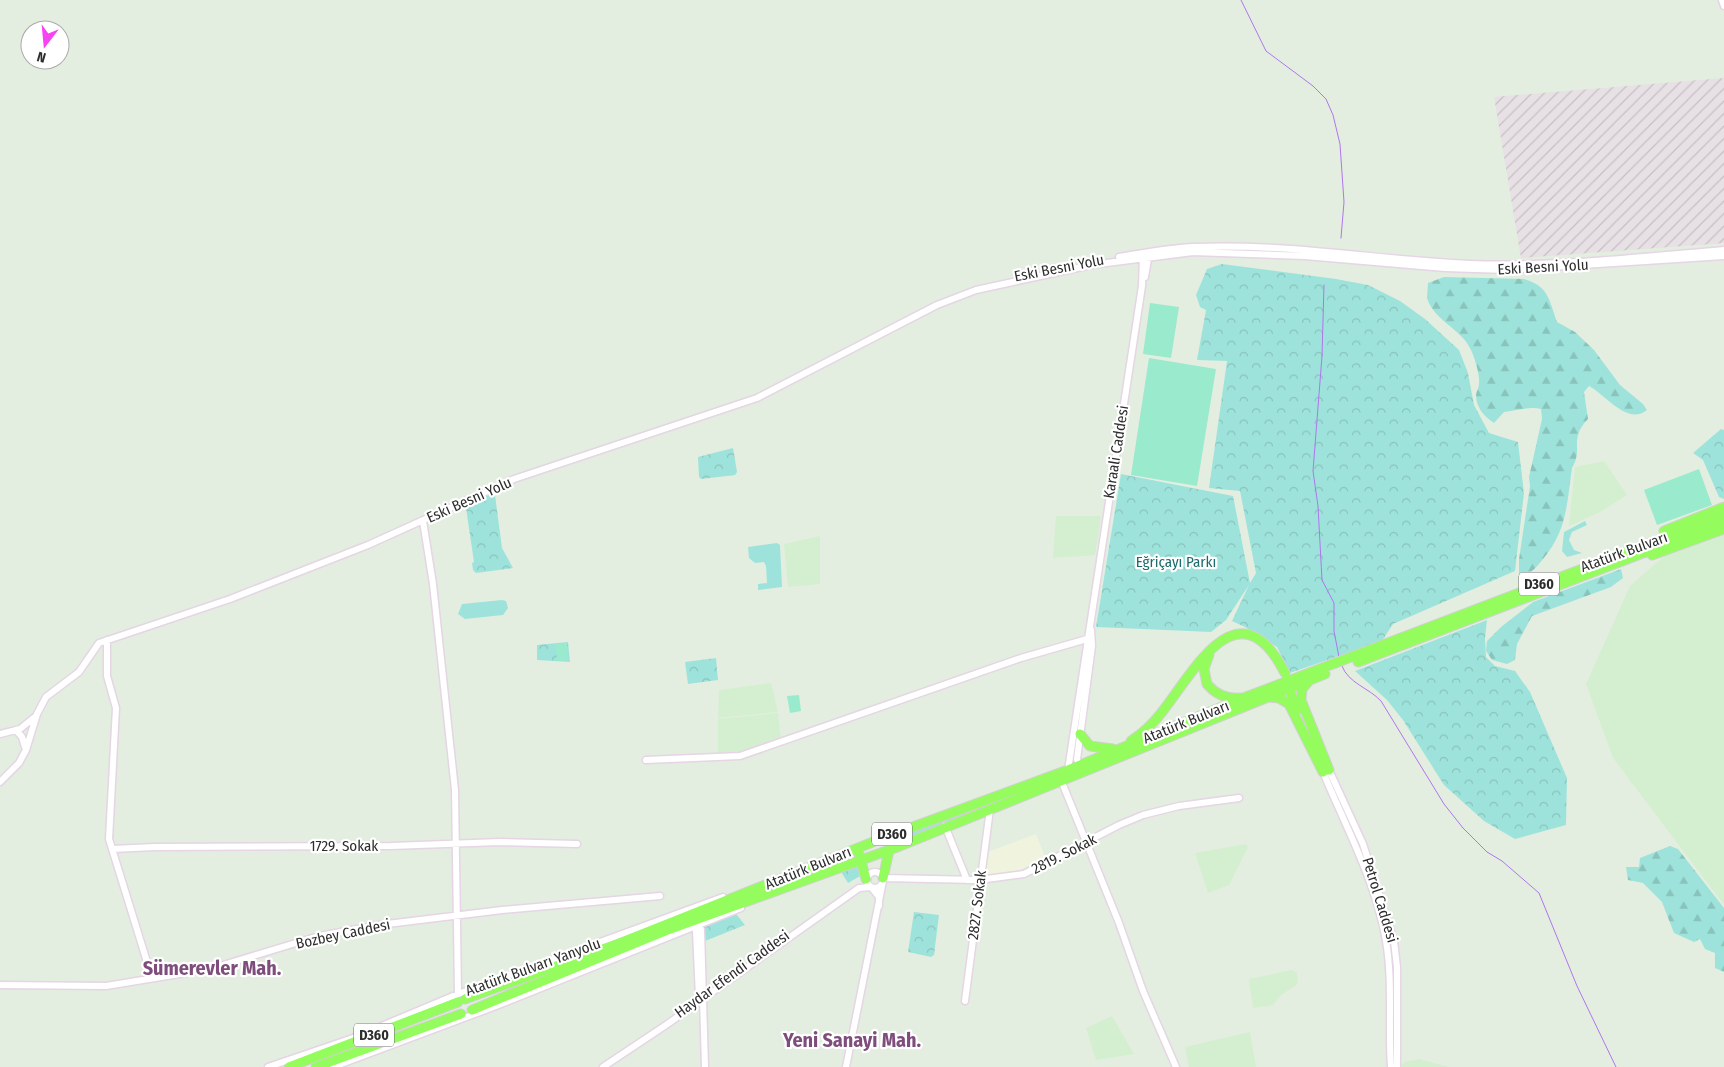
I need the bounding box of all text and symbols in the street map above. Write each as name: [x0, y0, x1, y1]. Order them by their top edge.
north arrow: [20, 20, 70, 70]
text: N: [35, 48, 48, 66]
street label: Eski Besni Yolu: [1013, 250, 1105, 286]
street label: Eski Besni Yolu: [1497, 256, 1589, 278]
street label: Karaali Caddesi: [1100, 404, 1132, 500]
street label: Eski Besni Yolu: [424, 473, 514, 527]
street label: Atatürk Bulvarı: [1578, 528, 1670, 576]
park label: Eğriçayı Parkı: [1136, 553, 1216, 571]
road number: D360: [1519, 572, 1559, 596]
street label: Atatürk Bulvarı: [1140, 697, 1232, 747]
road number: D360: [872, 822, 912, 846]
street label: 2819. Sokak: [1029, 830, 1099, 878]
street label: 1729. Sokak: [310, 837, 378, 855]
street label: Atatürk Bulvarı: [762, 843, 854, 893]
street label: Petrol Caddesi: [1358, 855, 1402, 945]
street label: 2827. Sokak: [964, 869, 990, 941]
street label: Bozbey Caddesi: [294, 915, 392, 953]
street label: Haydar Efendi Caddesi: [671, 926, 793, 1022]
street label: Atatürk Bulvarı Yanyolu: [463, 934, 603, 1000]
district label: Sümerevler Mah.: [143, 956, 282, 980]
road number: D360: [354, 1024, 394, 1046]
district label: Yeni Sanayi Mah.: [782, 1028, 922, 1052]

